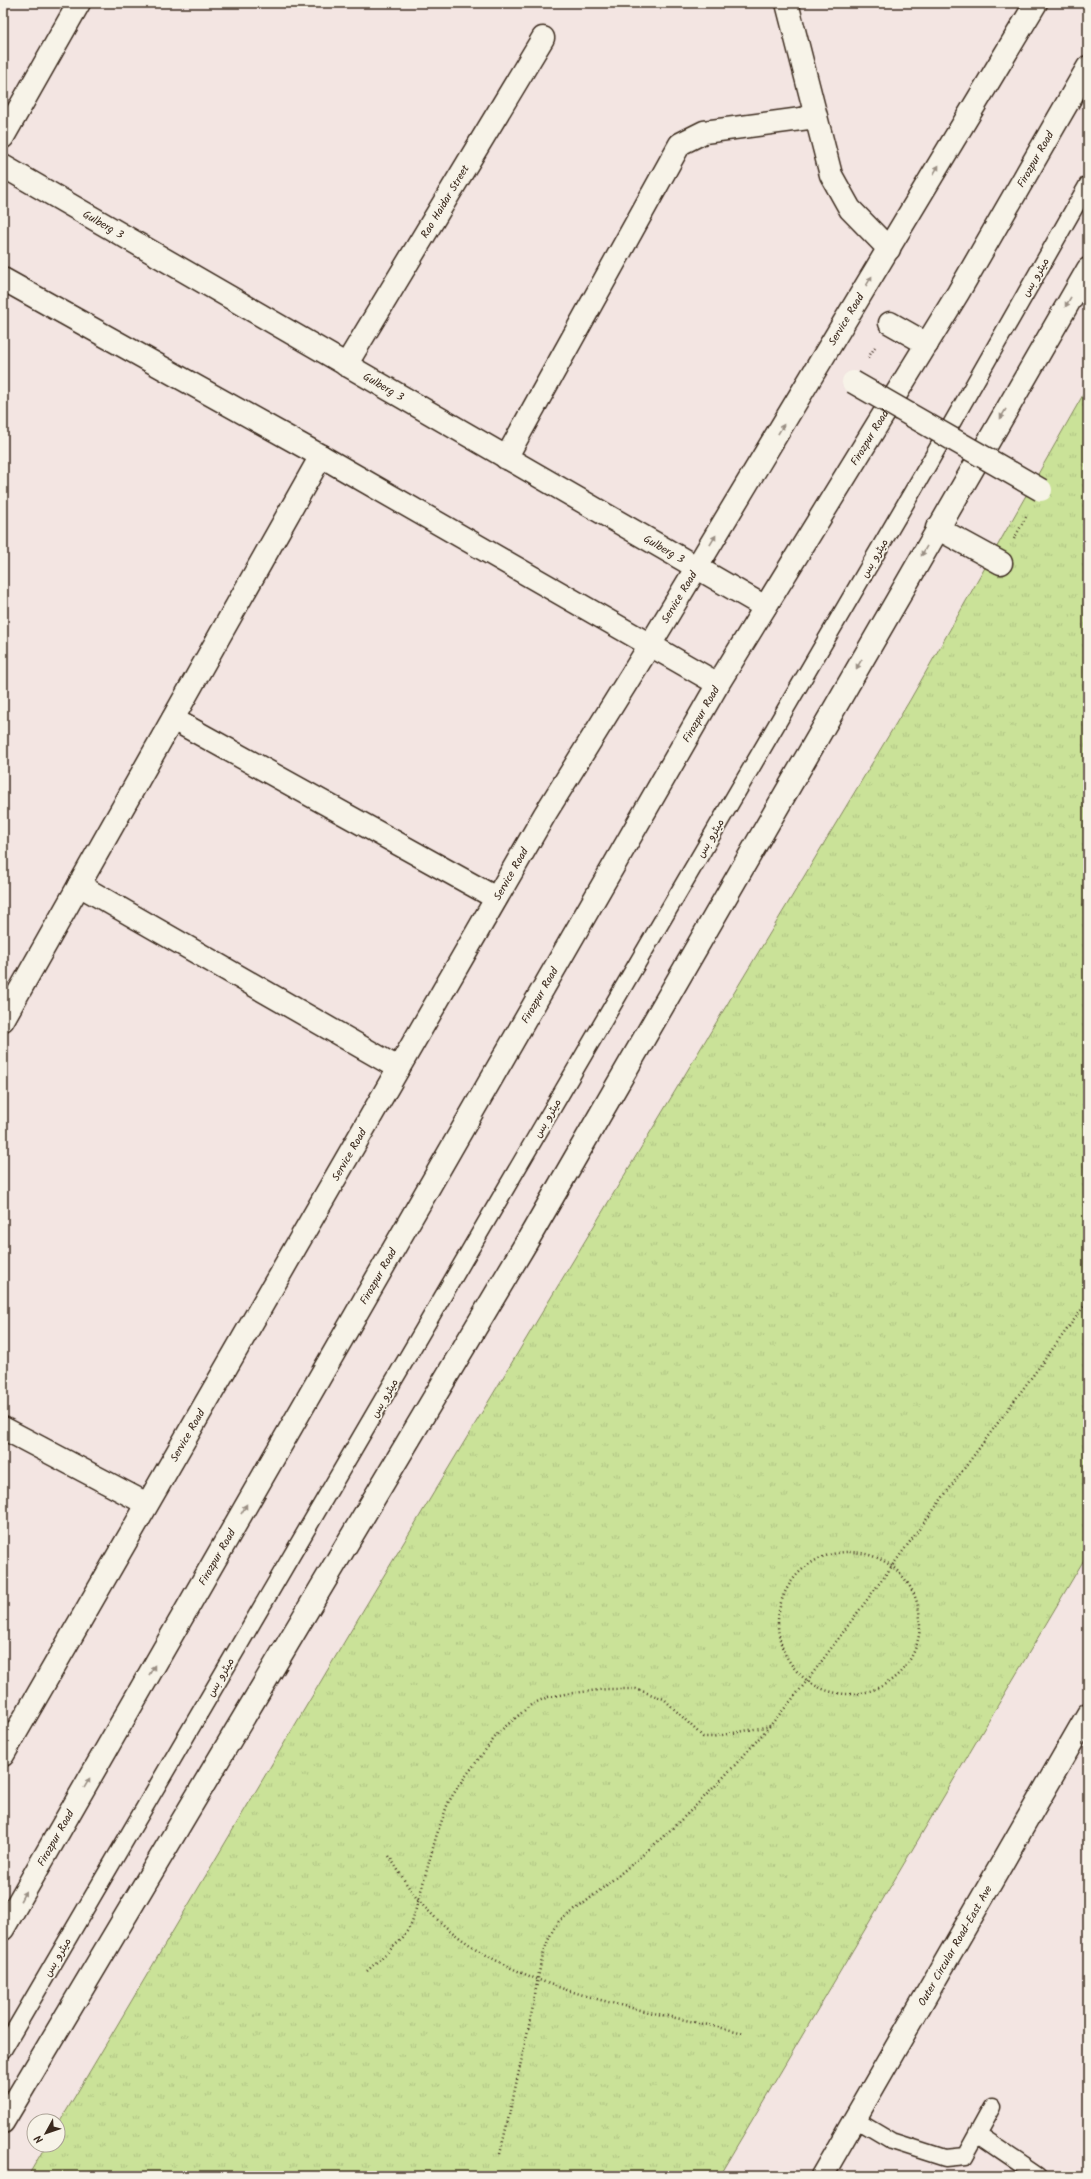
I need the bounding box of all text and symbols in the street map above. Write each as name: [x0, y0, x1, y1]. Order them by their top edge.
street label: Firozpur Road: [1012, 128, 1060, 191]
street label: Rao Haidar Street: [416, 161, 475, 242]
one-way arrow: [933, 164, 940, 176]
street label: Gulberg 3: [79, 206, 127, 244]
street label: میٹرو بس: [1017, 254, 1054, 301]
one-way arrow: [866, 275, 873, 287]
street label: Service Road: [824, 290, 870, 349]
one-way arrow: [1065, 296, 1072, 308]
street label: Gulberg 3: [359, 368, 407, 406]
street label: Firozpur Road: [846, 406, 894, 469]
one-way arrow: [999, 408, 1006, 420]
one-way arrow: [777, 423, 784, 435]
street label: Gulberg 3: [640, 530, 688, 569]
one-way arrow: [710, 534, 717, 546]
street label: میٹرو بس: [856, 535, 893, 582]
one-way arrow: [920, 545, 927, 557]
street label: Service Road: [657, 567, 703, 627]
one-way arrow: [856, 658, 863, 670]
street label: Firozpur Road: [678, 683, 725, 746]
street label: میٹرو بس: [692, 815, 729, 862]
street label: Service Road: [489, 844, 534, 904]
street label: Firozpur Road: [517, 963, 564, 1027]
street label: میٹرو بس: [529, 1095, 566, 1142]
street label: Service Road: [327, 1125, 372, 1185]
street label: Firozpur Road: [355, 1244, 403, 1308]
street label: میٹرو بس: [366, 1375, 403, 1422]
street label: Service Road: [166, 1406, 211, 1465]
one-way arrow: [241, 1503, 248, 1515]
street label: Firozpur Road: [194, 1525, 241, 1589]
street label: میٹرو بس: [202, 1654, 239, 1701]
one-way arrow: [148, 1664, 155, 1676]
one-way arrow: [84, 1777, 91, 1789]
street label: Firozpur Road: [33, 1806, 80, 1870]
street label: Outer Circular Road-East Ave: [914, 1882, 998, 2010]
one-way arrow: [19, 1890, 26, 1901]
street label: میٹرو بس: [39, 1934, 76, 1981]
north arrow: [26, 2113, 66, 2153]
text: N: [30, 2130, 48, 2147]

